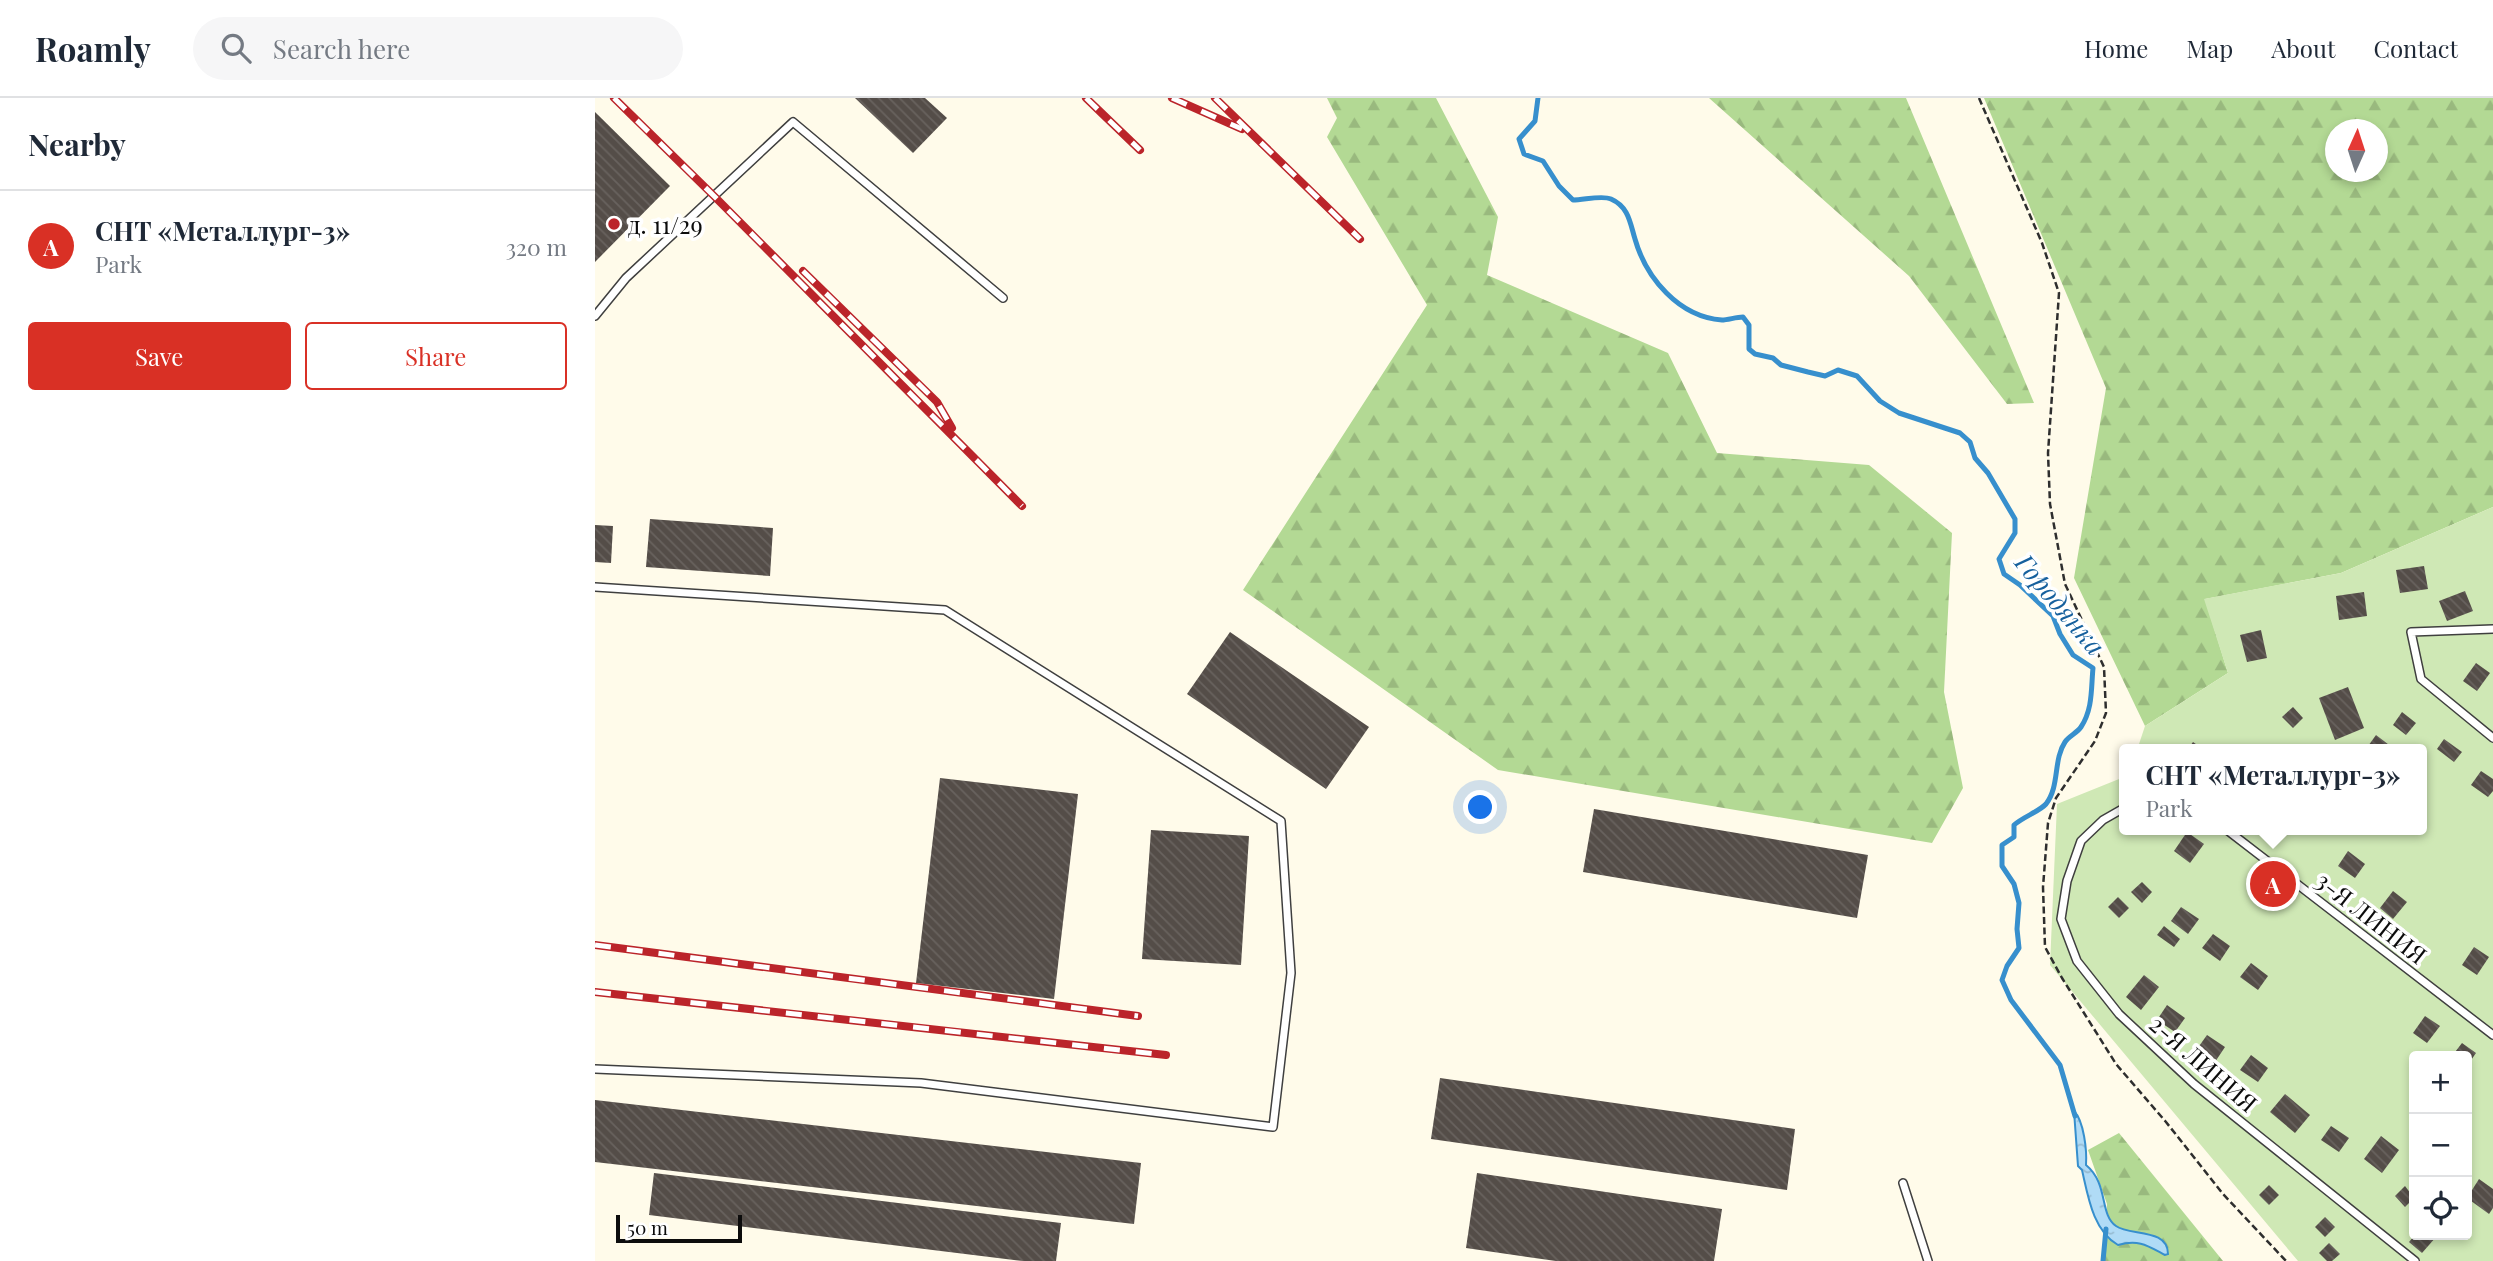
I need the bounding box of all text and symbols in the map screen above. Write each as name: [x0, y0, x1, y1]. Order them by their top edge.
search box: [193, 17, 683, 80]
text: Roamly: [35, 26, 151, 70]
icon: search: [217, 29, 255, 67]
text: Search here: [273, 31, 410, 66]
text: Home: [2084, 32, 2148, 64]
text: Map: [2186, 32, 2233, 64]
text: About: [2271, 32, 2335, 64]
text: Contact: [2373, 32, 2458, 64]
north arrow: [2325, 119, 2388, 182]
text: Nearby: [28, 124, 126, 164]
place label: д. 11/29: [628, 208, 703, 240]
text: СНТ «Металлург-3»: [95, 213, 350, 248]
marker: д. 11/29: [606, 216, 622, 232]
text: A: [43, 231, 59, 262]
text: 320 m: [506, 231, 567, 262]
text: Park: [95, 248, 142, 279]
button: Save: [28, 322, 291, 390]
button: Share: [305, 322, 567, 390]
water label: Городянка: [2008, 545, 2114, 662]
popup: [2119, 744, 2427, 835]
text: СНТ «Металлург-3»: [2145, 757, 2401, 792]
your location: [1463, 790, 1497, 824]
text: Park: [2145, 792, 2193, 823]
pin: A: [2250, 858, 2296, 910]
street label: 3-Я ЛИНИЯ: [2310, 864, 2434, 970]
street label: 2-Я ЛИНИЯ: [2143, 1007, 2265, 1119]
map controls: [2409, 1051, 2472, 1240]
button: +: [2409, 1051, 2472, 1114]
button: −: [2409, 1114, 2472, 1177]
button: locate: [2409, 1177, 2472, 1240]
scale bar: [616, 1212, 742, 1244]
text: 50 m: [627, 1214, 668, 1240]

